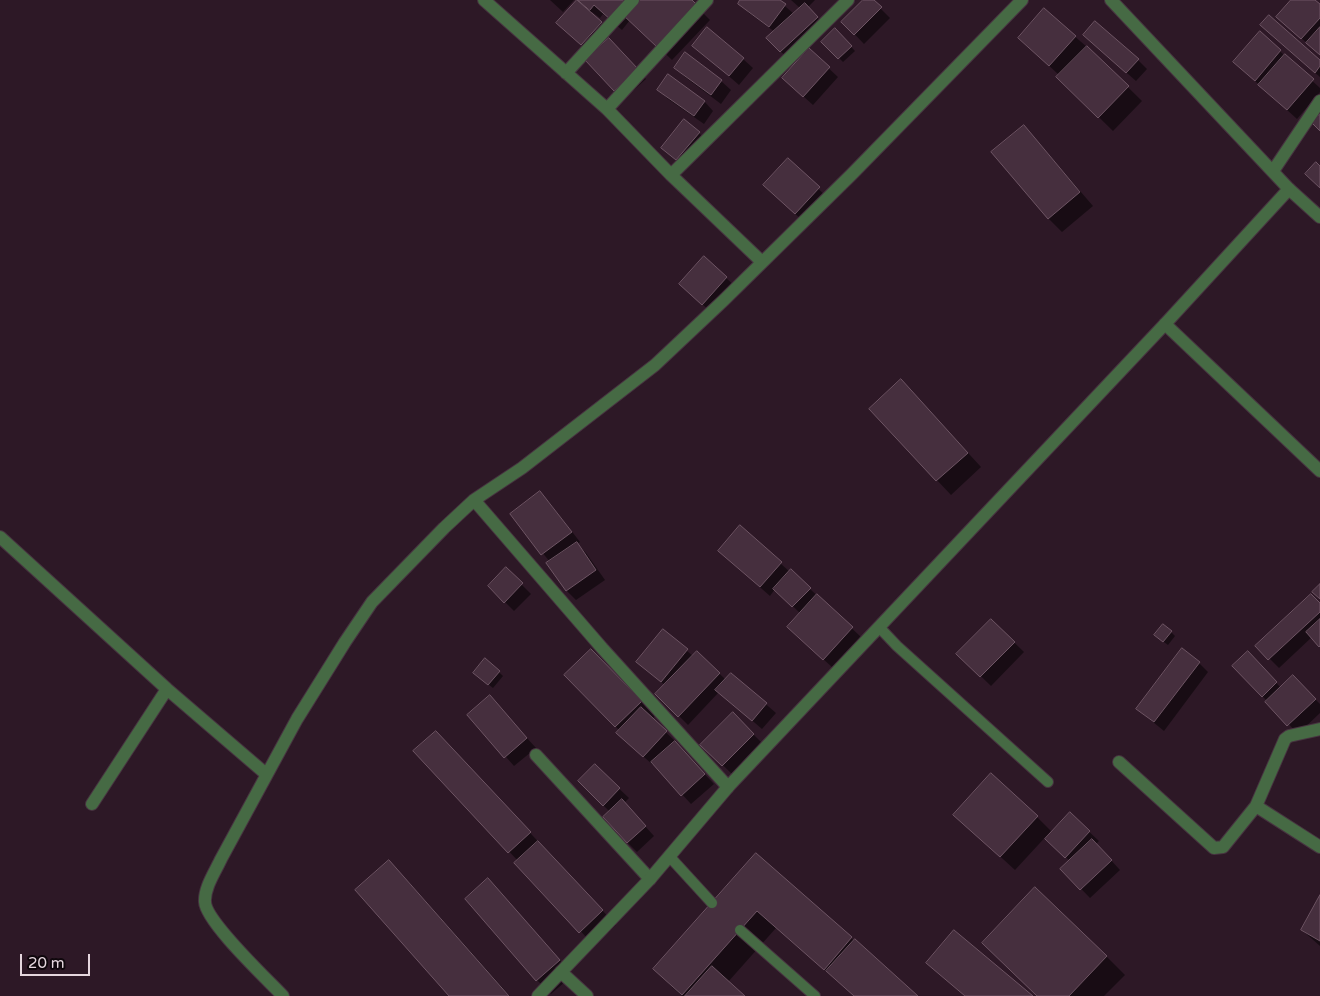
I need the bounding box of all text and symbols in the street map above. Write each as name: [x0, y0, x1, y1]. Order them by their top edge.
scale bar: [22, 944, 92, 976]
text: 20 m: [28, 954, 65, 972]

